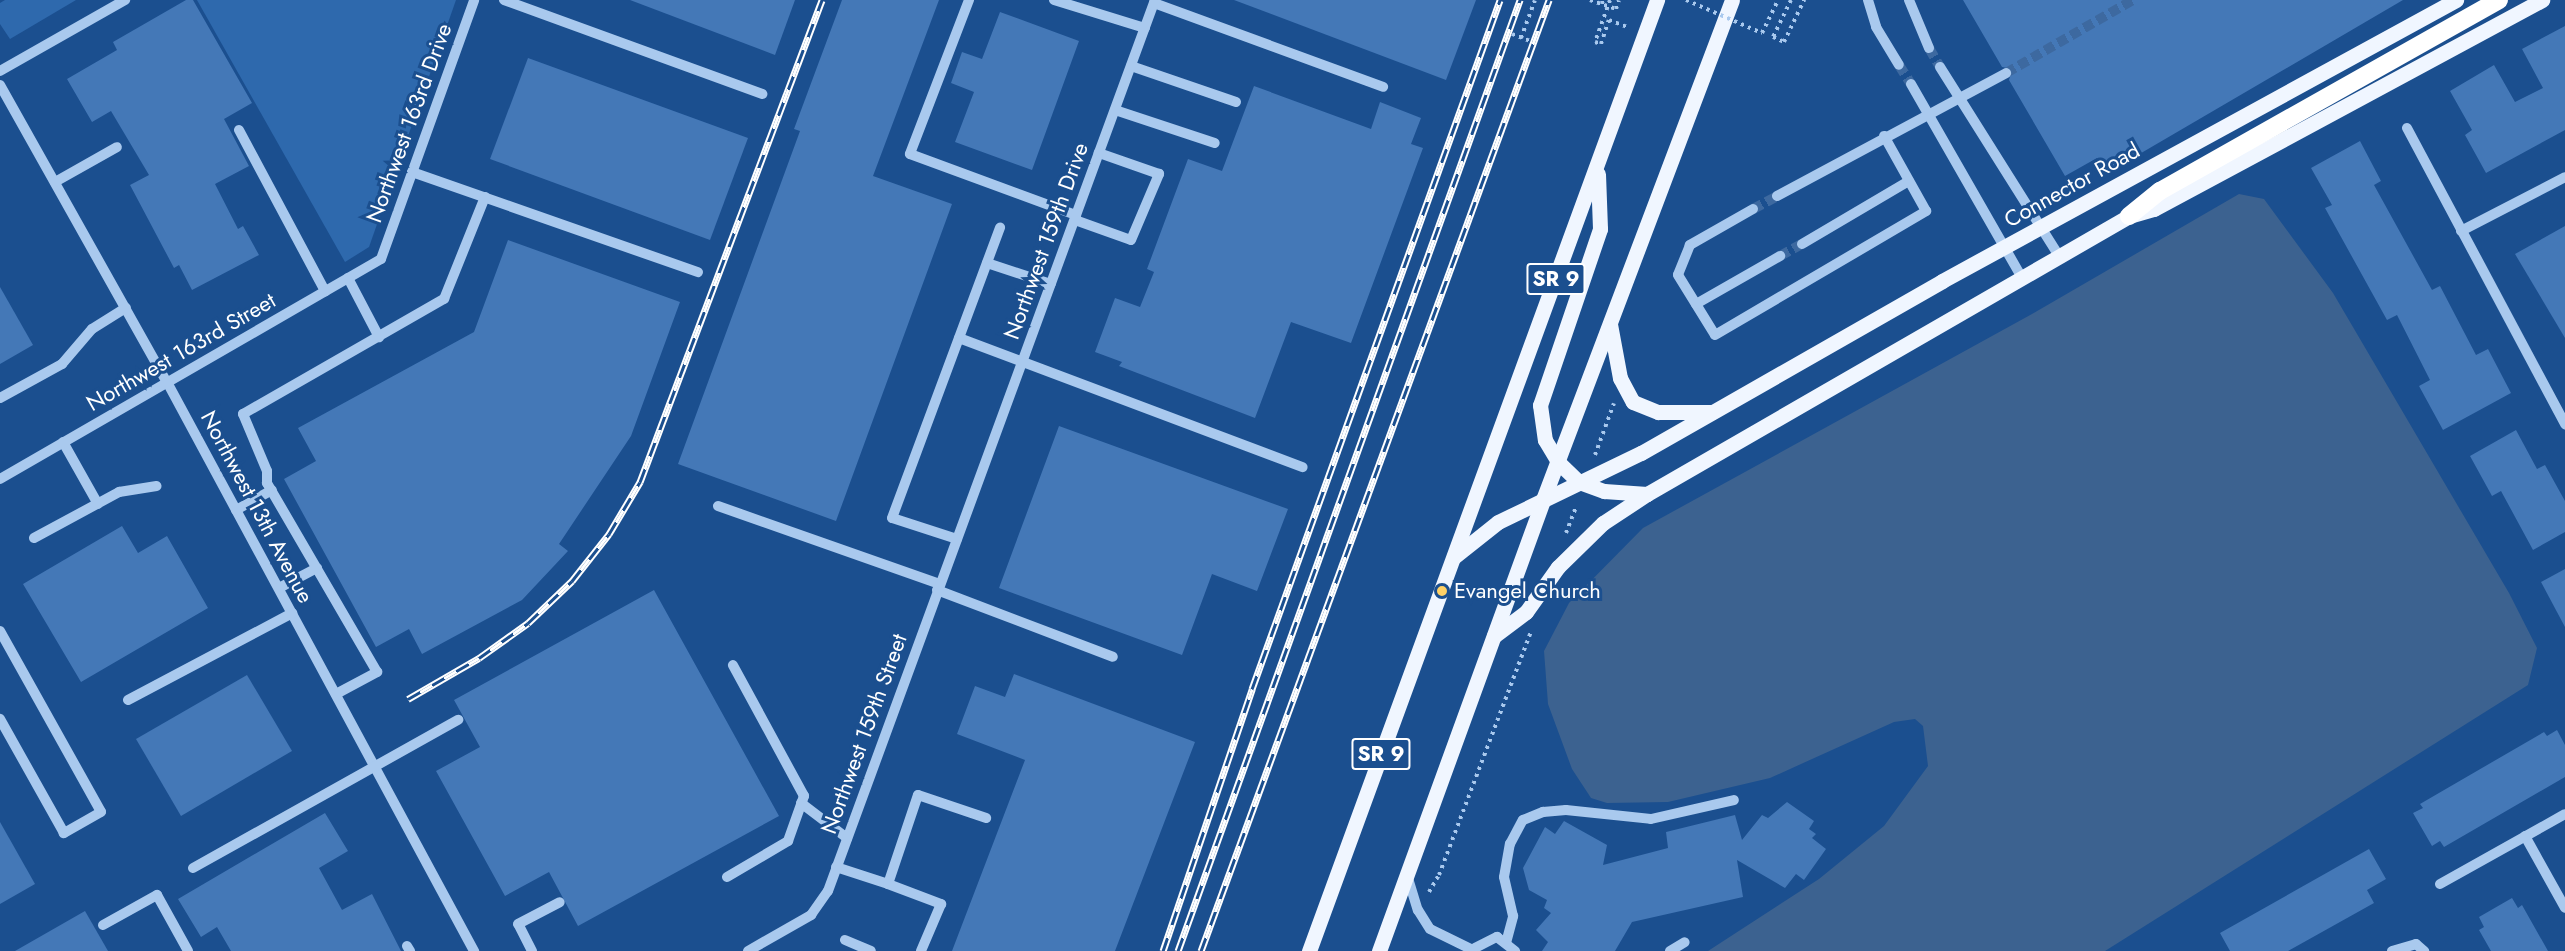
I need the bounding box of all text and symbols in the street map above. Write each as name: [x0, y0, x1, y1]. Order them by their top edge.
street label: Northwest 163rd Drive: [361, 20, 457, 226]
street label: Connector Road: [2000, 137, 2144, 233]
street label: Northwest 159th Drive: [998, 139, 1094, 343]
road number: SR 9: [1526, 261, 1586, 297]
street label: Northwest 163rd Street: [82, 287, 280, 417]
street label: Northwest 13th Avenue: [195, 406, 319, 608]
place label: Evangel Church: [1454, 578, 1601, 604]
marker: Evangel Church: [1435, 584, 1449, 598]
street label: Northwest 159th Street: [816, 630, 912, 838]
road number: SR 9: [1351, 736, 1411, 772]

